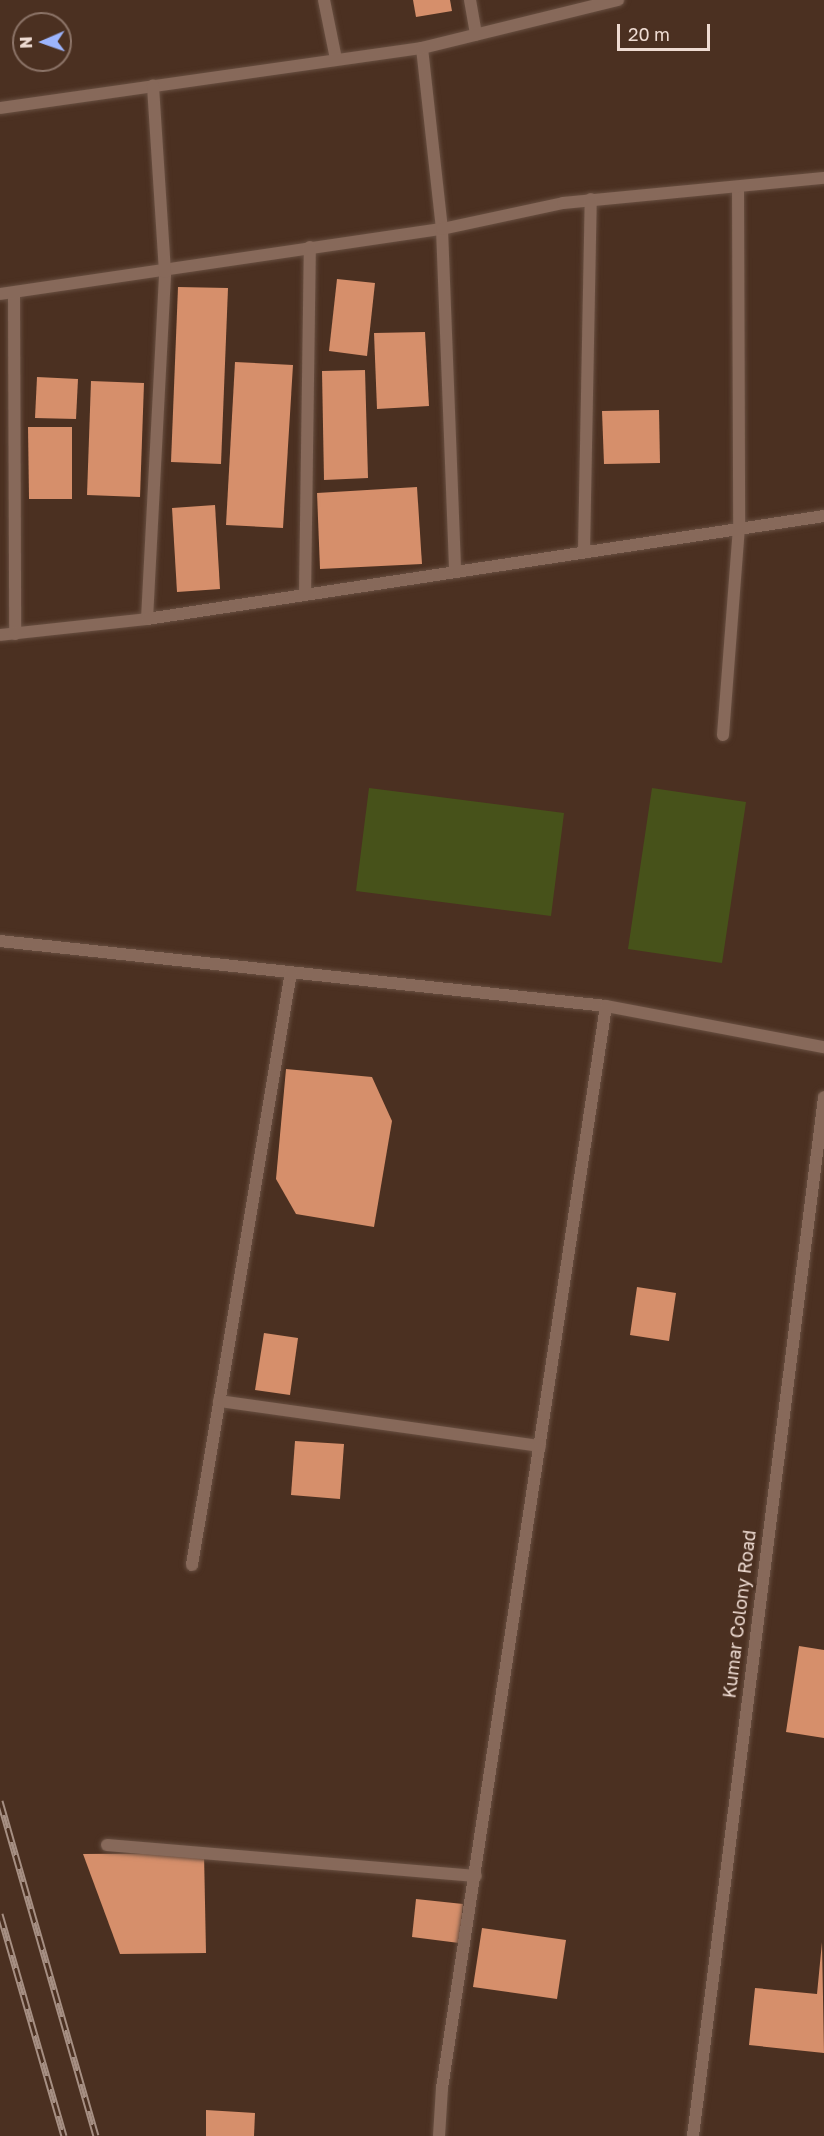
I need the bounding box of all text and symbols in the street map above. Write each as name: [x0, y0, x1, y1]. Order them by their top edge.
north arrow: [12, 12, 72, 72]
scale bar: [620, 12, 713, 50]
text: 20 m: [628, 23, 670, 45]
text: N: [16, 36, 36, 49]
street label: Kumar Colony Road: [718, 1529, 760, 1699]

